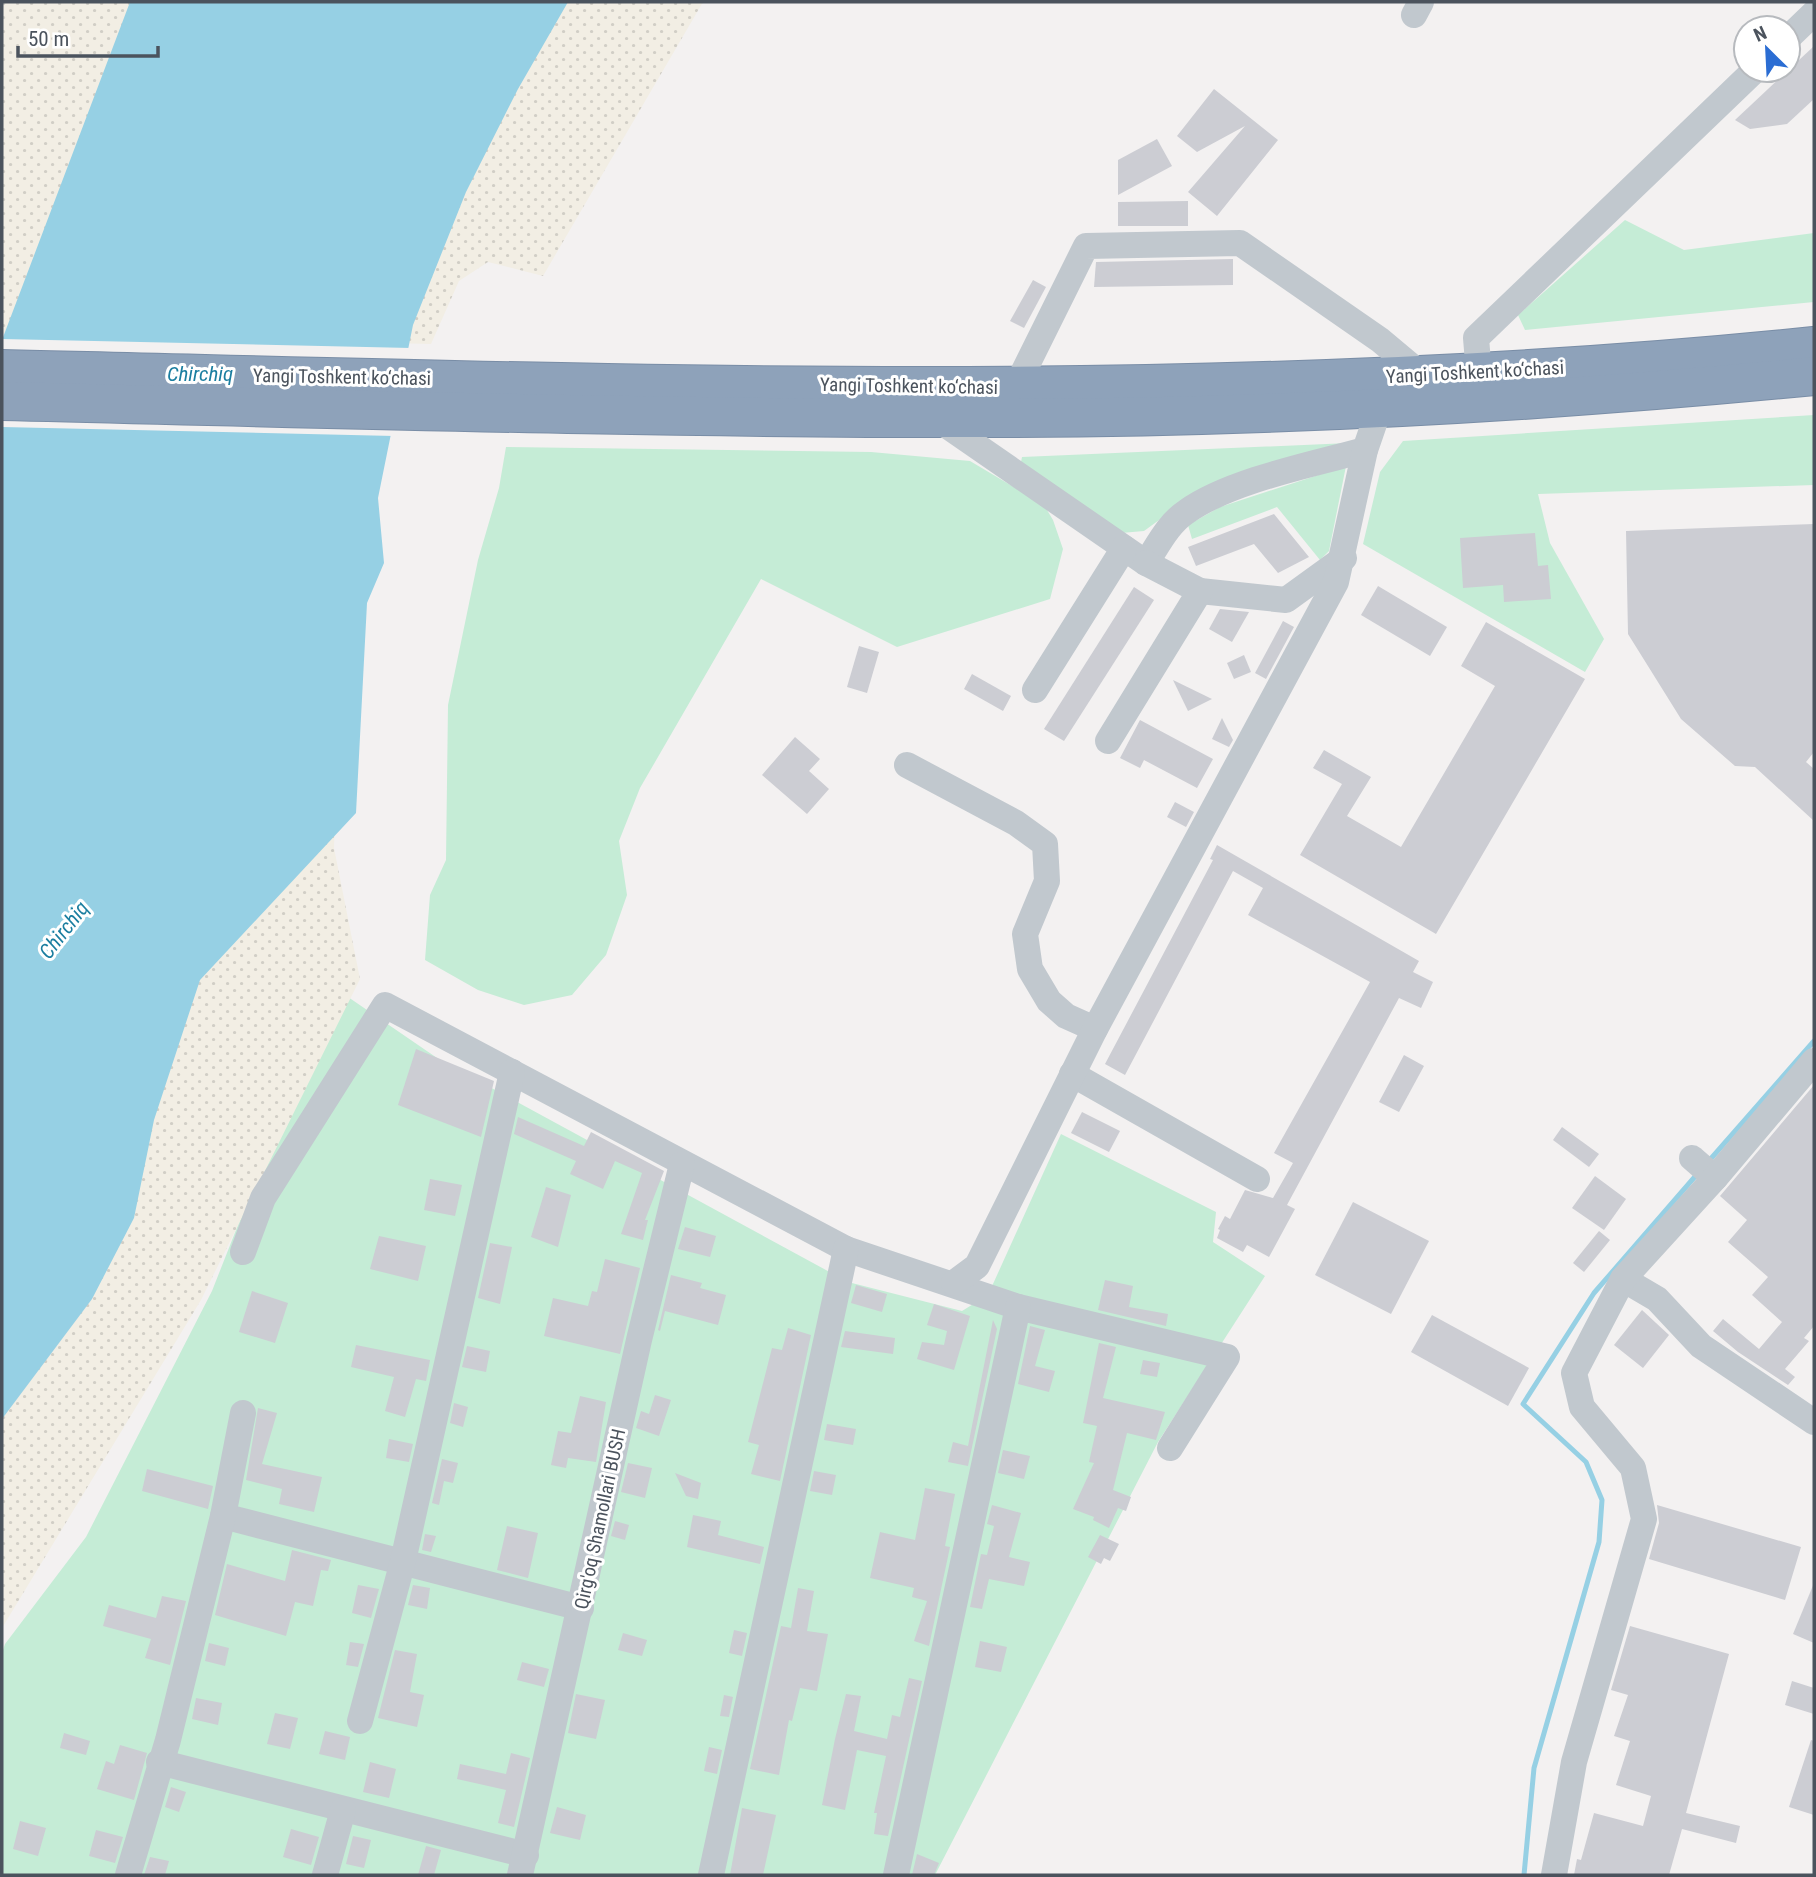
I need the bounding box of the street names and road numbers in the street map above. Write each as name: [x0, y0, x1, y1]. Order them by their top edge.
street label: Yangi Toshkent ko‘chasi: [1385, 356, 1565, 388]
street label: Yangi Toshkent ko‘chasi: [253, 364, 431, 390]
street label: Yangi Toshkent ko‘chasi: [820, 373, 998, 399]
street label: Qirg'oq Shamollari BUSH: [570, 1427, 630, 1611]

